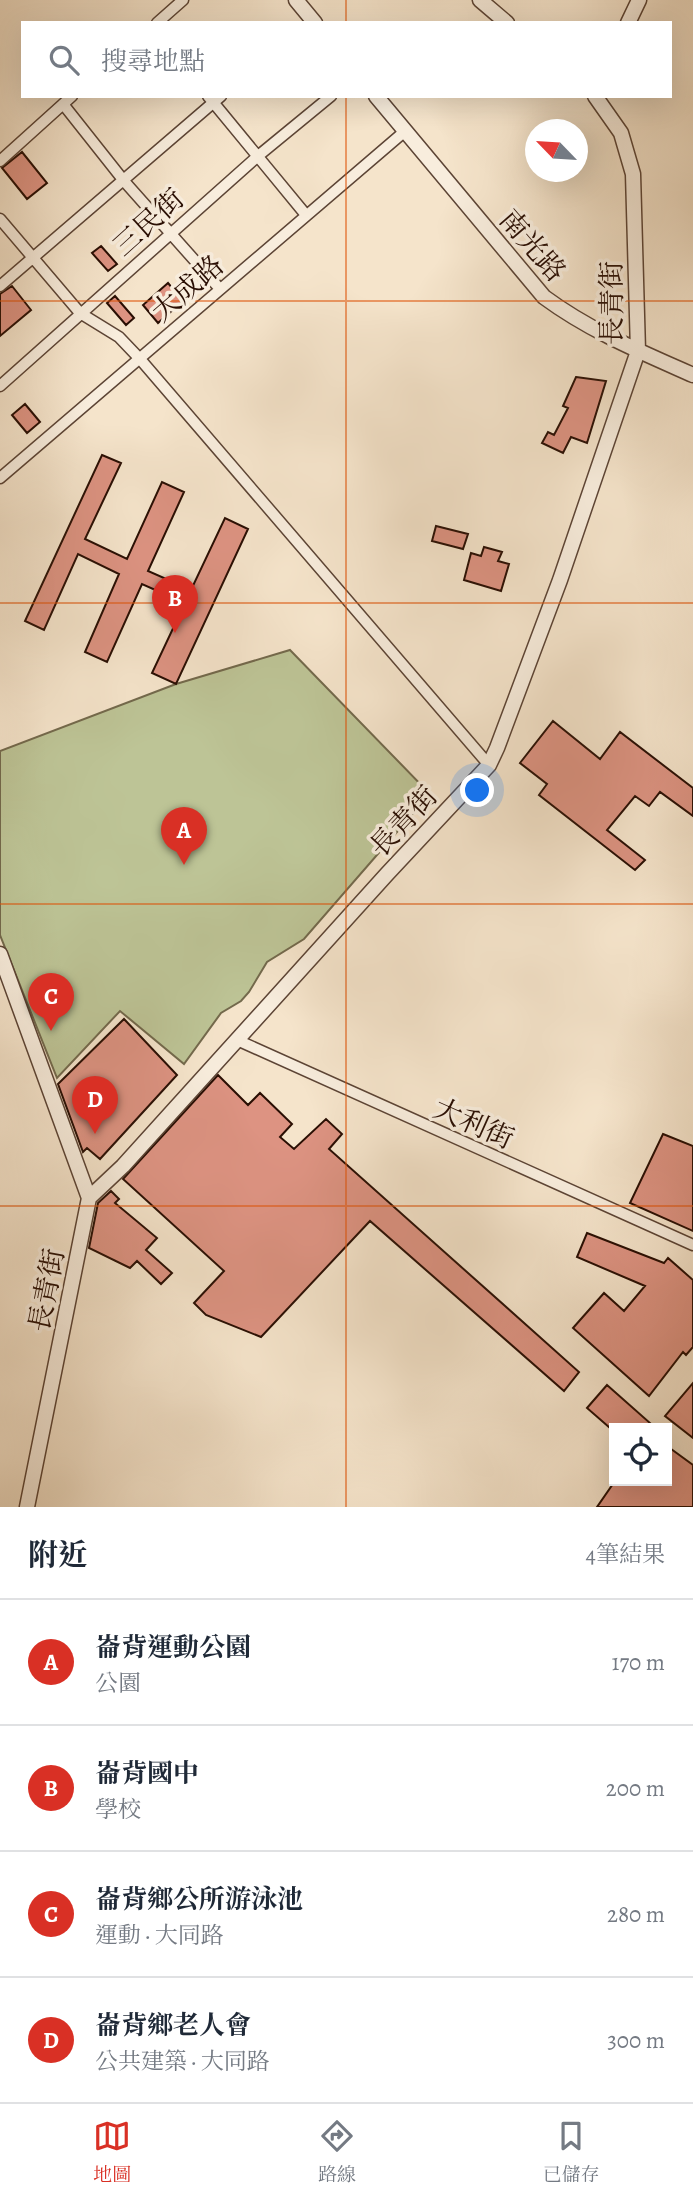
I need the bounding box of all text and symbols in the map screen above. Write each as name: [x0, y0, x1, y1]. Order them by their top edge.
search box: [21, 21, 672, 98]
icon: search: [45, 41, 83, 79]
text: 搜尋地點: [101, 44, 205, 79]
north arrow: [525, 119, 588, 182]
street label: 三民街: [105, 181, 193, 265]
street label: 南光路: [490, 201, 574, 290]
street label: 大成路: [143, 247, 232, 331]
street label: 長青街: [593, 261, 631, 345]
pin: B: [152, 575, 198, 633]
your location: [460, 773, 494, 807]
street label: 長青街: [361, 778, 446, 865]
pin: A: [161, 807, 207, 865]
pin: C: [28, 973, 74, 1031]
pin: D: [72, 1076, 118, 1134]
street label: 大利街: [427, 1089, 520, 1158]
street label: 長青街: [20, 1245, 74, 1335]
map controls: [609, 1423, 672, 1486]
button: locate: [609, 1423, 672, 1486]
text: 附近: [28, 1535, 88, 1575]
text: 4筆結果: [586, 1539, 665, 1570]
text: 崙背運動公園: [95, 1630, 251, 1665]
text: A: [44, 1647, 58, 1678]
text: 170 m: [612, 1647, 665, 1678]
text: 公園: [95, 1668, 141, 1699]
text: 崙背國中: [95, 1756, 199, 1791]
text: B: [44, 1773, 58, 1804]
text: 200 m: [606, 1773, 665, 1804]
text: 學校: [95, 1794, 141, 1825]
text: 崙背鄉公所游泳池: [95, 1882, 303, 1917]
text: C: [44, 1899, 58, 1930]
text: 280 m: [607, 1899, 665, 1930]
text: 運動 · 大同路: [95, 1920, 224, 1951]
text: 崙背鄉老人會: [95, 2008, 251, 2043]
text: D: [43, 2025, 59, 2056]
text: 300 m: [607, 2025, 665, 2056]
text: 公共建築 · 大同路: [95, 2046, 270, 2077]
tab: 地圖: [93, 2117, 131, 2188]
tab: 路線: [318, 2117, 356, 2188]
tab: 已儲存: [543, 2117, 600, 2188]

